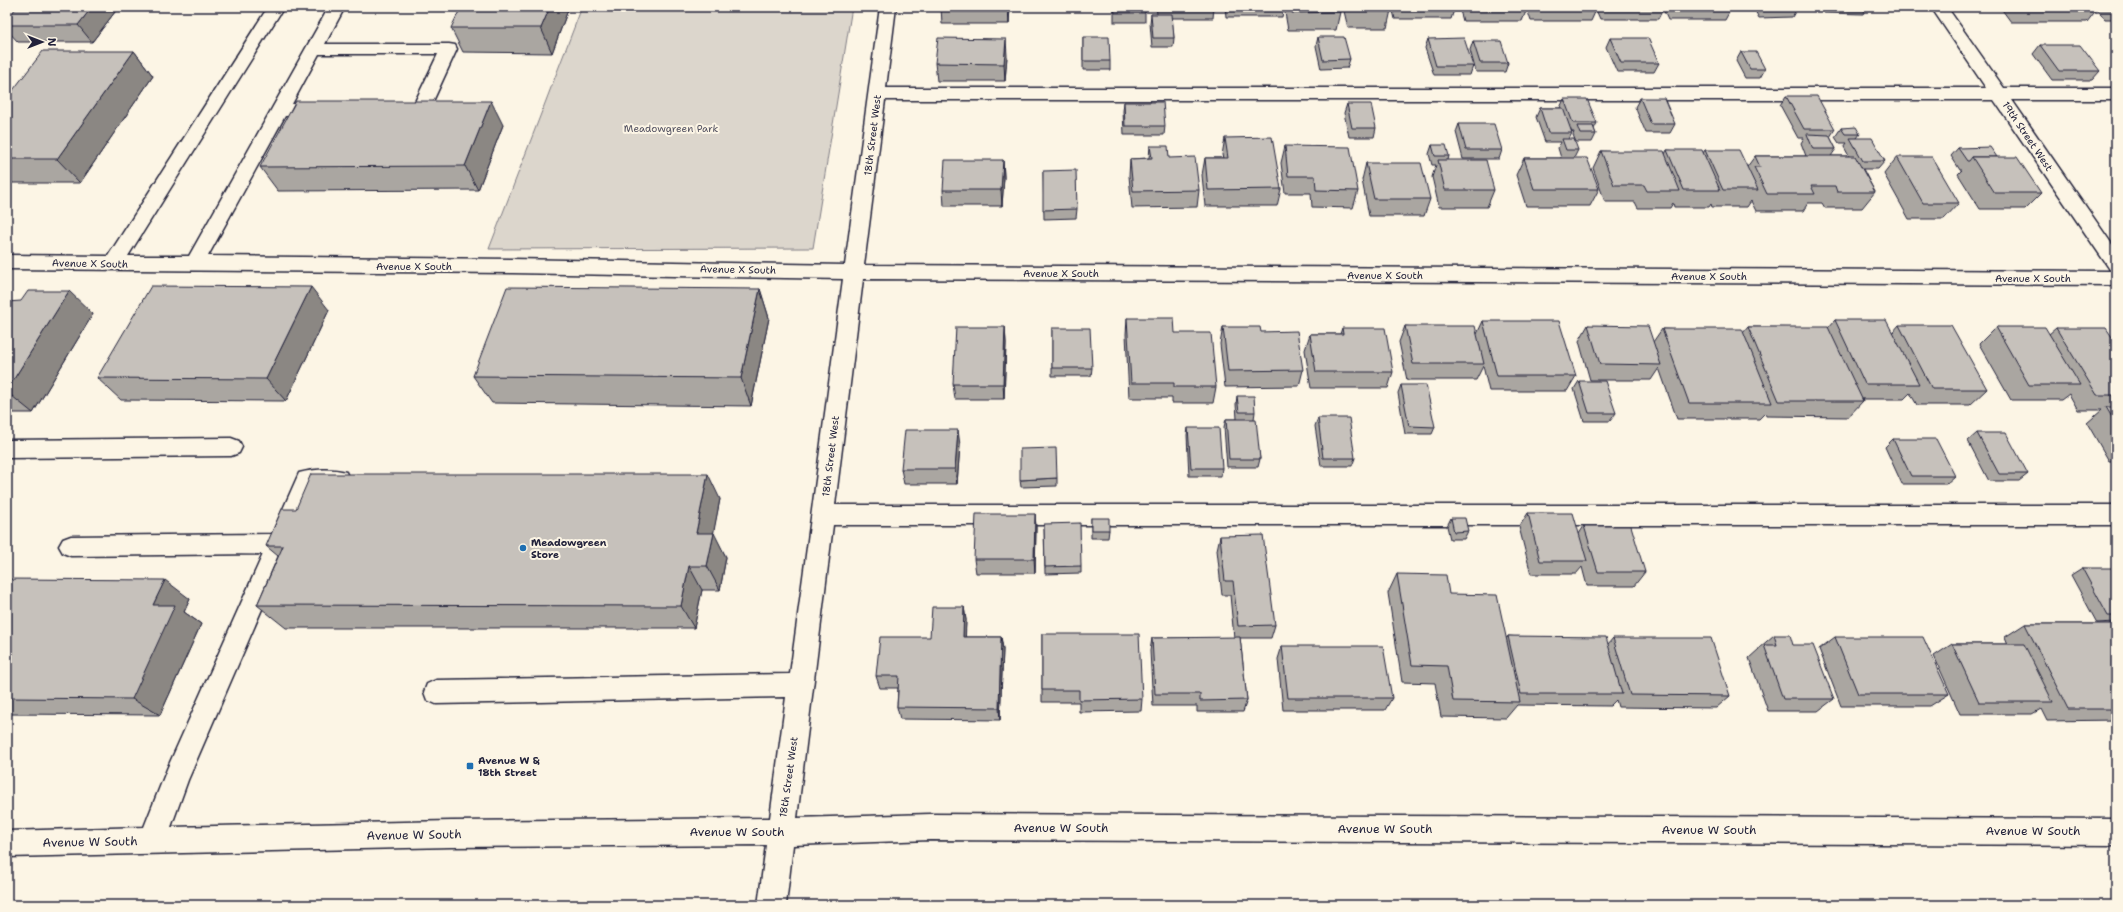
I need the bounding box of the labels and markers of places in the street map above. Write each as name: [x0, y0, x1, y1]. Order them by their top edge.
place label: Meadowgreen Store: [531, 536, 607, 561]
marker: Meadowgreen Store: [518, 543, 528, 553]
place label: Avenue W & 18th Street: [478, 754, 540, 779]
marker: Avenue W & 18th Street: [465, 761, 475, 771]

